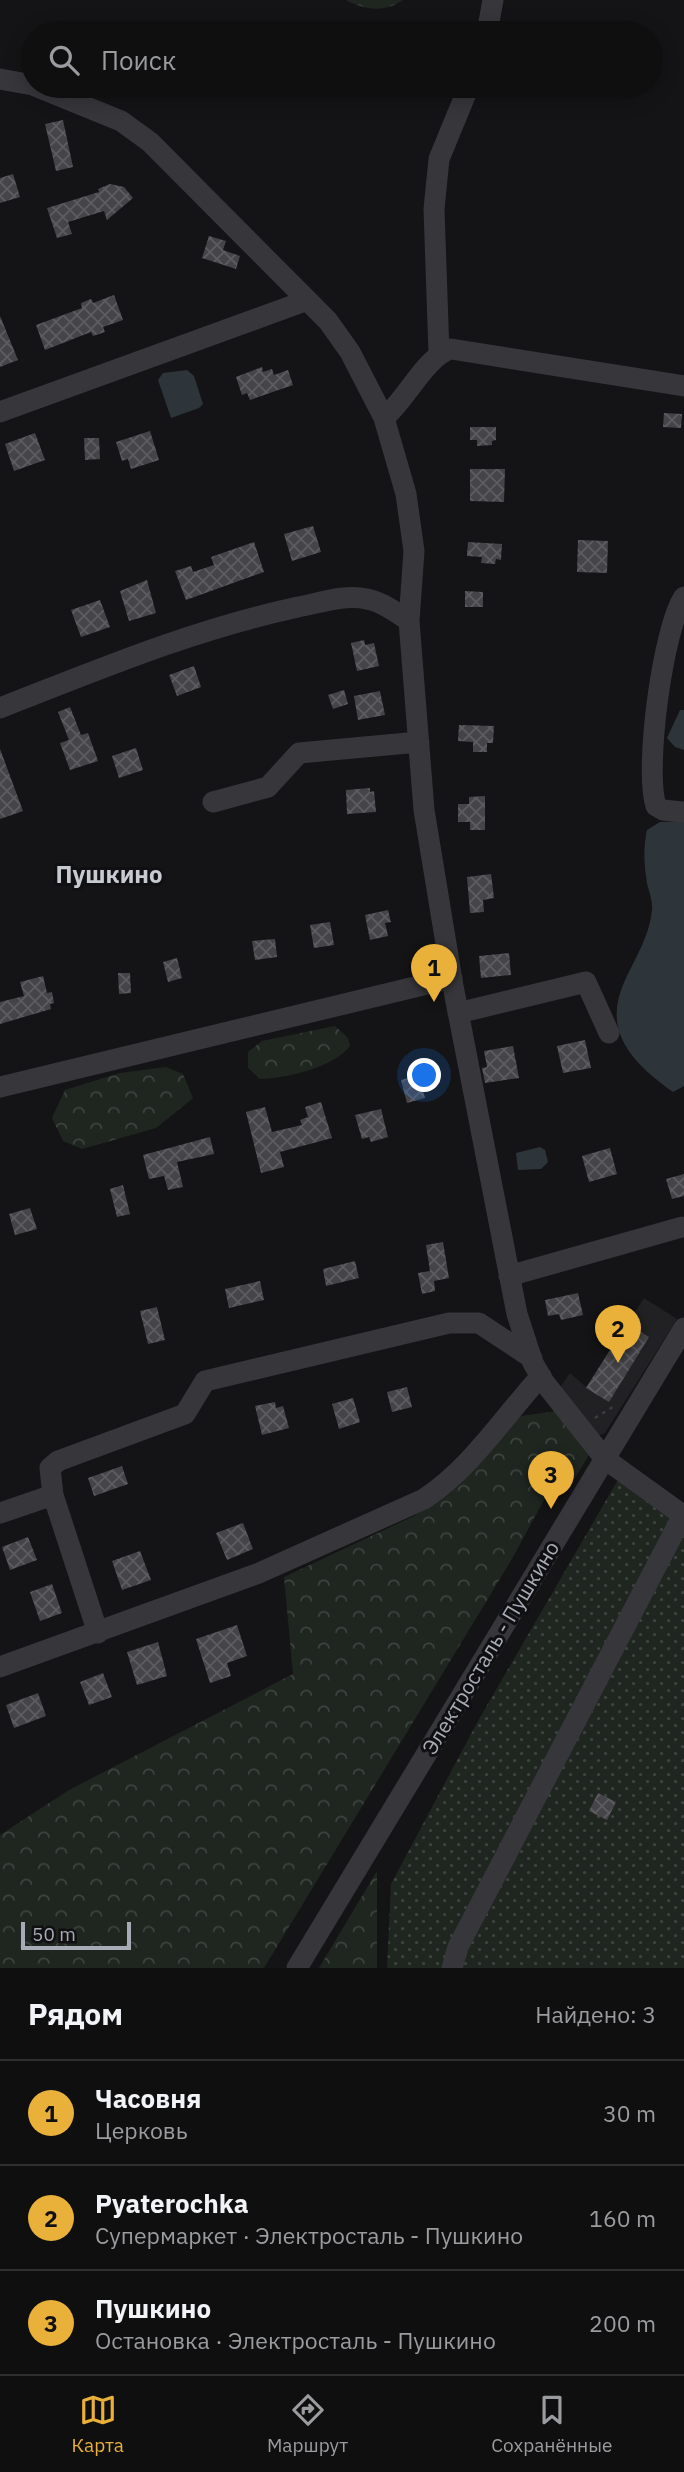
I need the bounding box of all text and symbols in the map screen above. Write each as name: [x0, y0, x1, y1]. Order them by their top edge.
search box: [21, 21, 663, 98]
icon: search: [45, 41, 83, 79]
text: Поиск: [101, 43, 176, 77]
district label: Пушкино: [55, 858, 163, 890]
pin: 1: [411, 944, 457, 1002]
your location: [407, 1058, 441, 1092]
pin: 2: [595, 1305, 641, 1363]
pin: 3: [528, 1451, 574, 1509]
street label: Электросталь - Пушкино: [415, 1536, 565, 1759]
scale bar: [21, 1919, 131, 1951]
text: 50 m: [32, 1922, 76, 1946]
text: Рядом: [28, 1994, 123, 2033]
text: Найдено: 3: [535, 1999, 656, 2029]
text: Часовня: [95, 2081, 201, 2115]
text: 1: [44, 2098, 58, 2128]
text: 30 m: [603, 2098, 656, 2128]
text: Церковь: [95, 2115, 188, 2145]
text: Pyaterochka: [95, 2186, 248, 2220]
text: 2: [44, 2203, 58, 2233]
text: 160 m: [589, 2203, 656, 2233]
text: Супермаркет · Электросталь - Пушкино: [95, 2220, 523, 2250]
text: Пушкино: [95, 2291, 211, 2325]
text: 3: [44, 2308, 58, 2338]
text: 200 m: [589, 2308, 656, 2338]
text: Остановка · Электросталь - Пушкино: [95, 2325, 496, 2355]
tab: Карта: [72, 2391, 124, 2457]
tab: Маршрут: [267, 2391, 348, 2457]
tab: Сохранённые: [491, 2391, 612, 2457]

